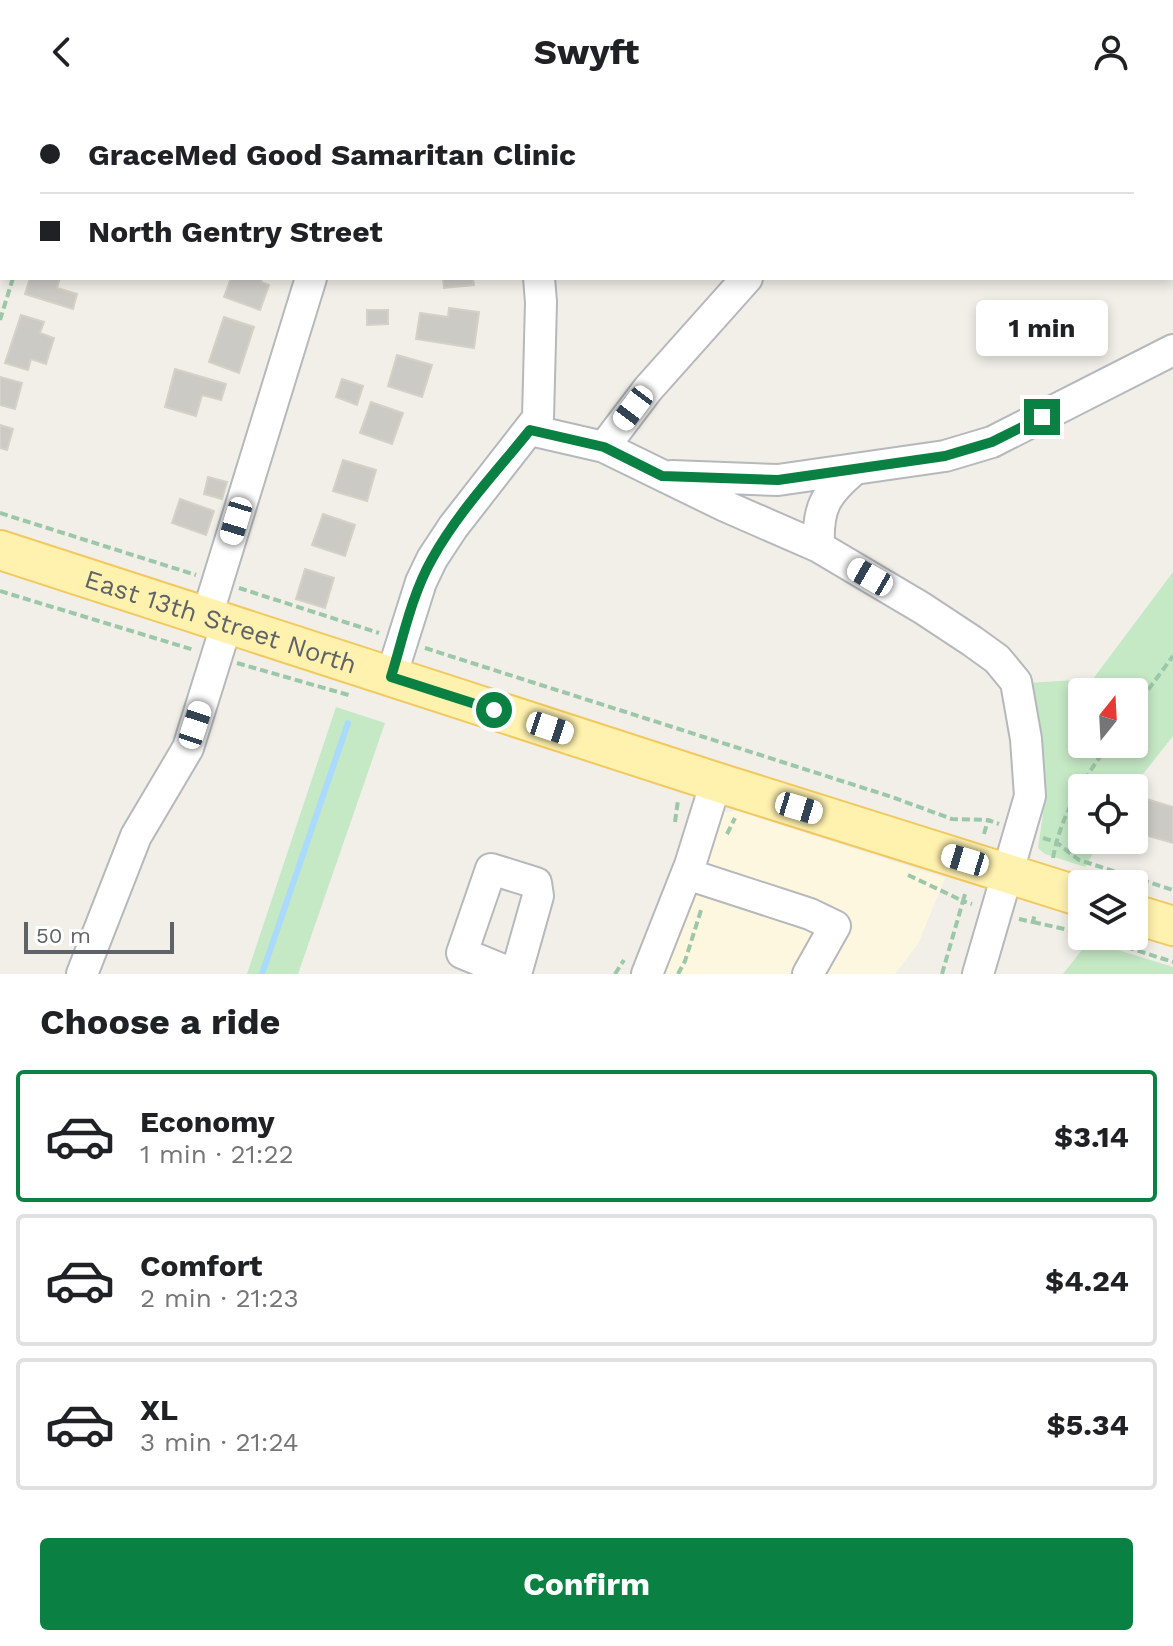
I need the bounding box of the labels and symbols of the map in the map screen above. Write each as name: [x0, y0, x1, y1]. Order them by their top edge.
callout: 1 min: [976, 301, 1108, 357]
car: [609, 382, 657, 434]
route end: [1024, 399, 1060, 435]
car: [218, 495, 254, 547]
car: [843, 555, 897, 599]
street label: East 13th Street North: [81, 563, 360, 680]
north arrow: [1068, 678, 1148, 758]
route start: [476, 692, 512, 728]
car: [176, 698, 214, 752]
car: [523, 709, 577, 747]
car: [773, 790, 825, 826]
car: [939, 842, 991, 878]
scale bar: [24, 918, 174, 954]

